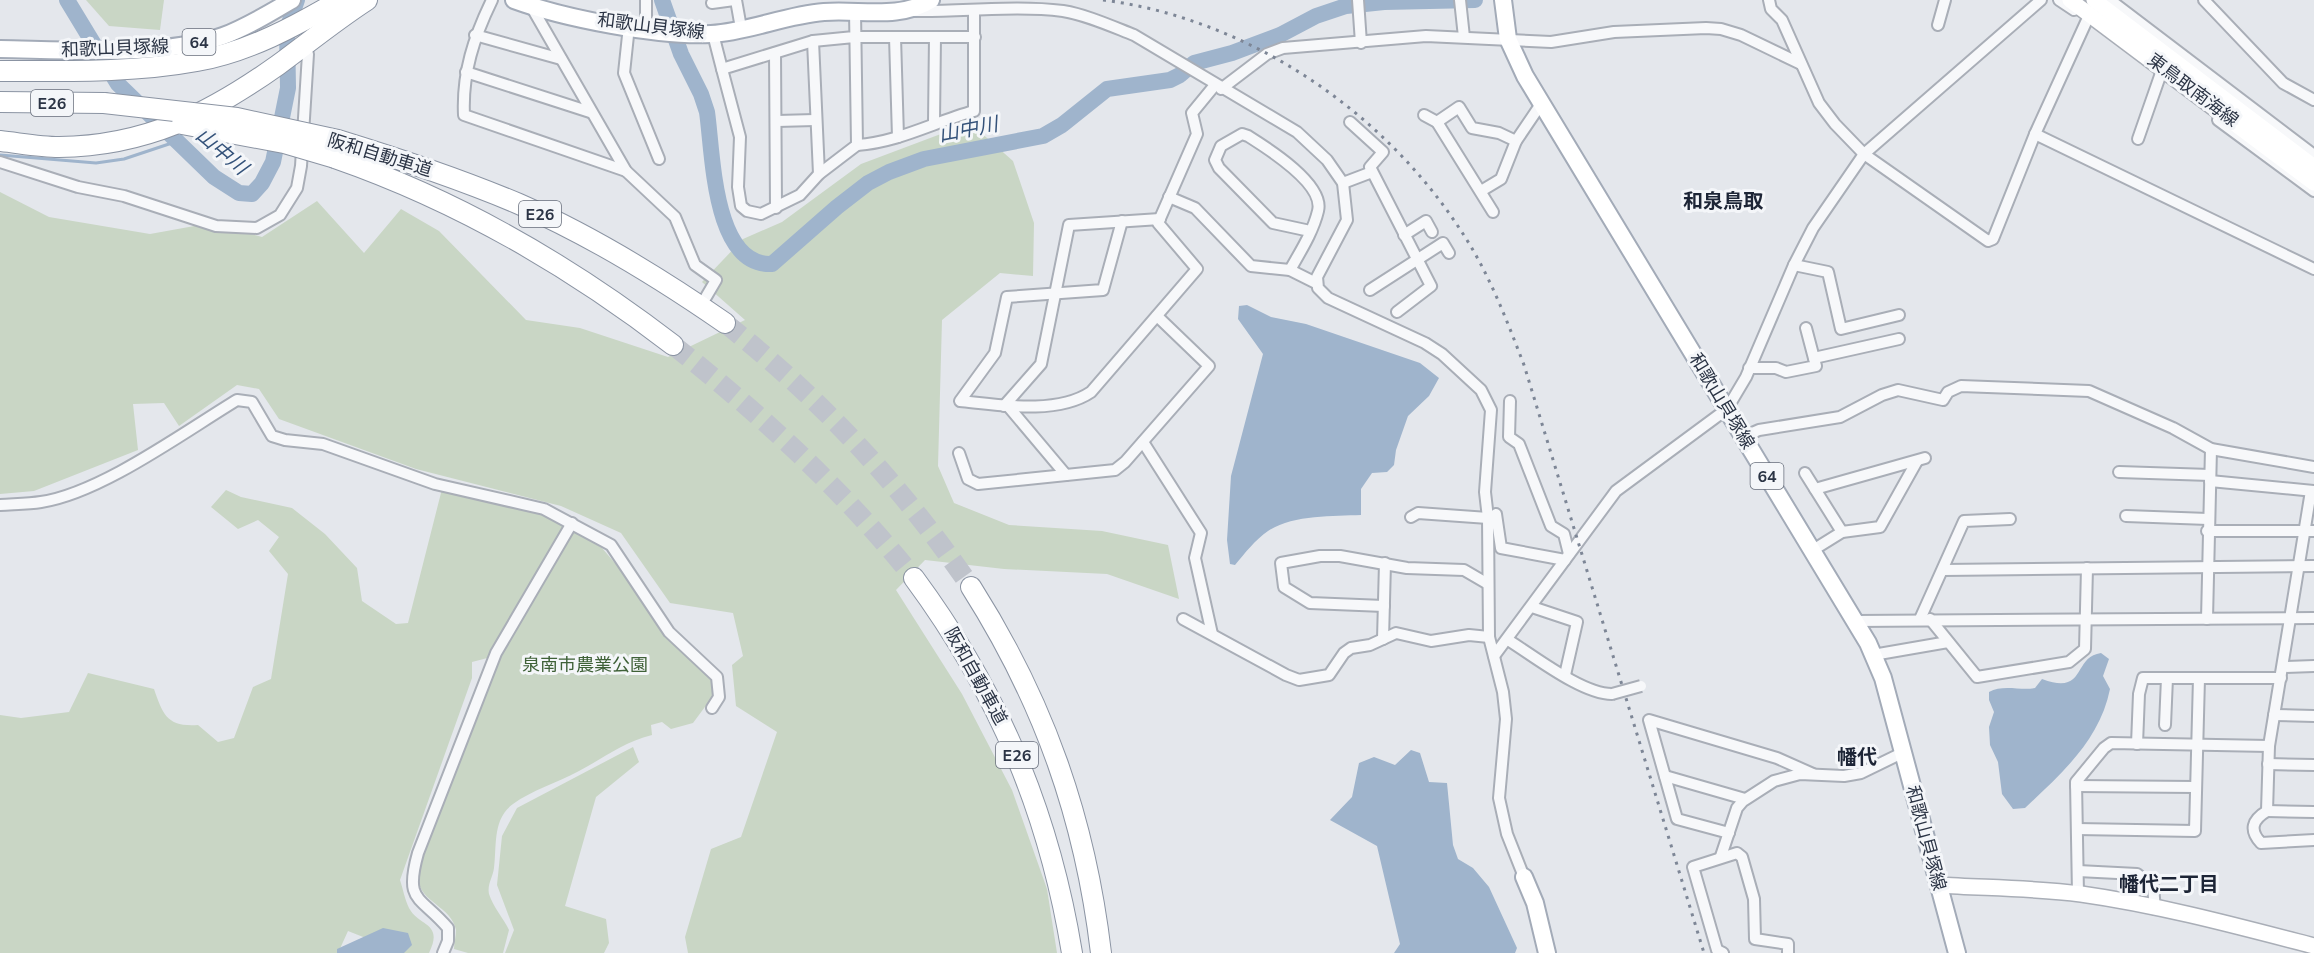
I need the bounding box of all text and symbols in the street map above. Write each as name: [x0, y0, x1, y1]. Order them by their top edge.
street label: 和歌山貝塚線: [596, 8, 706, 44]
road number: 64: [182, 29, 216, 55]
street label: 和歌山貝塚線: [61, 34, 169, 62]
street label: 東鳥取南海線: [2143, 48, 2243, 132]
road number: E26: [31, 90, 73, 116]
water label: 山中川: [936, 110, 1002, 148]
water label: 山中川: [190, 122, 255, 182]
street label: 阪和自動車道: [325, 128, 435, 182]
district label: 和泉鳥取: [1683, 188, 1764, 215]
road number: E26: [519, 201, 561, 227]
street label: 和歌山貝塚線: [1684, 349, 1760, 453]
road number: 64: [1750, 463, 1784, 489]
street label: 阪和自動車道: [939, 623, 1013, 729]
park label: 泉南市農業公園: [522, 653, 648, 677]
road number: E26: [996, 742, 1038, 768]
district label: 幡代: [1837, 744, 1877, 771]
street label: 和歌山貝塚線: [1900, 783, 1952, 893]
district label: 幡代二丁目: [2119, 871, 2219, 898]

